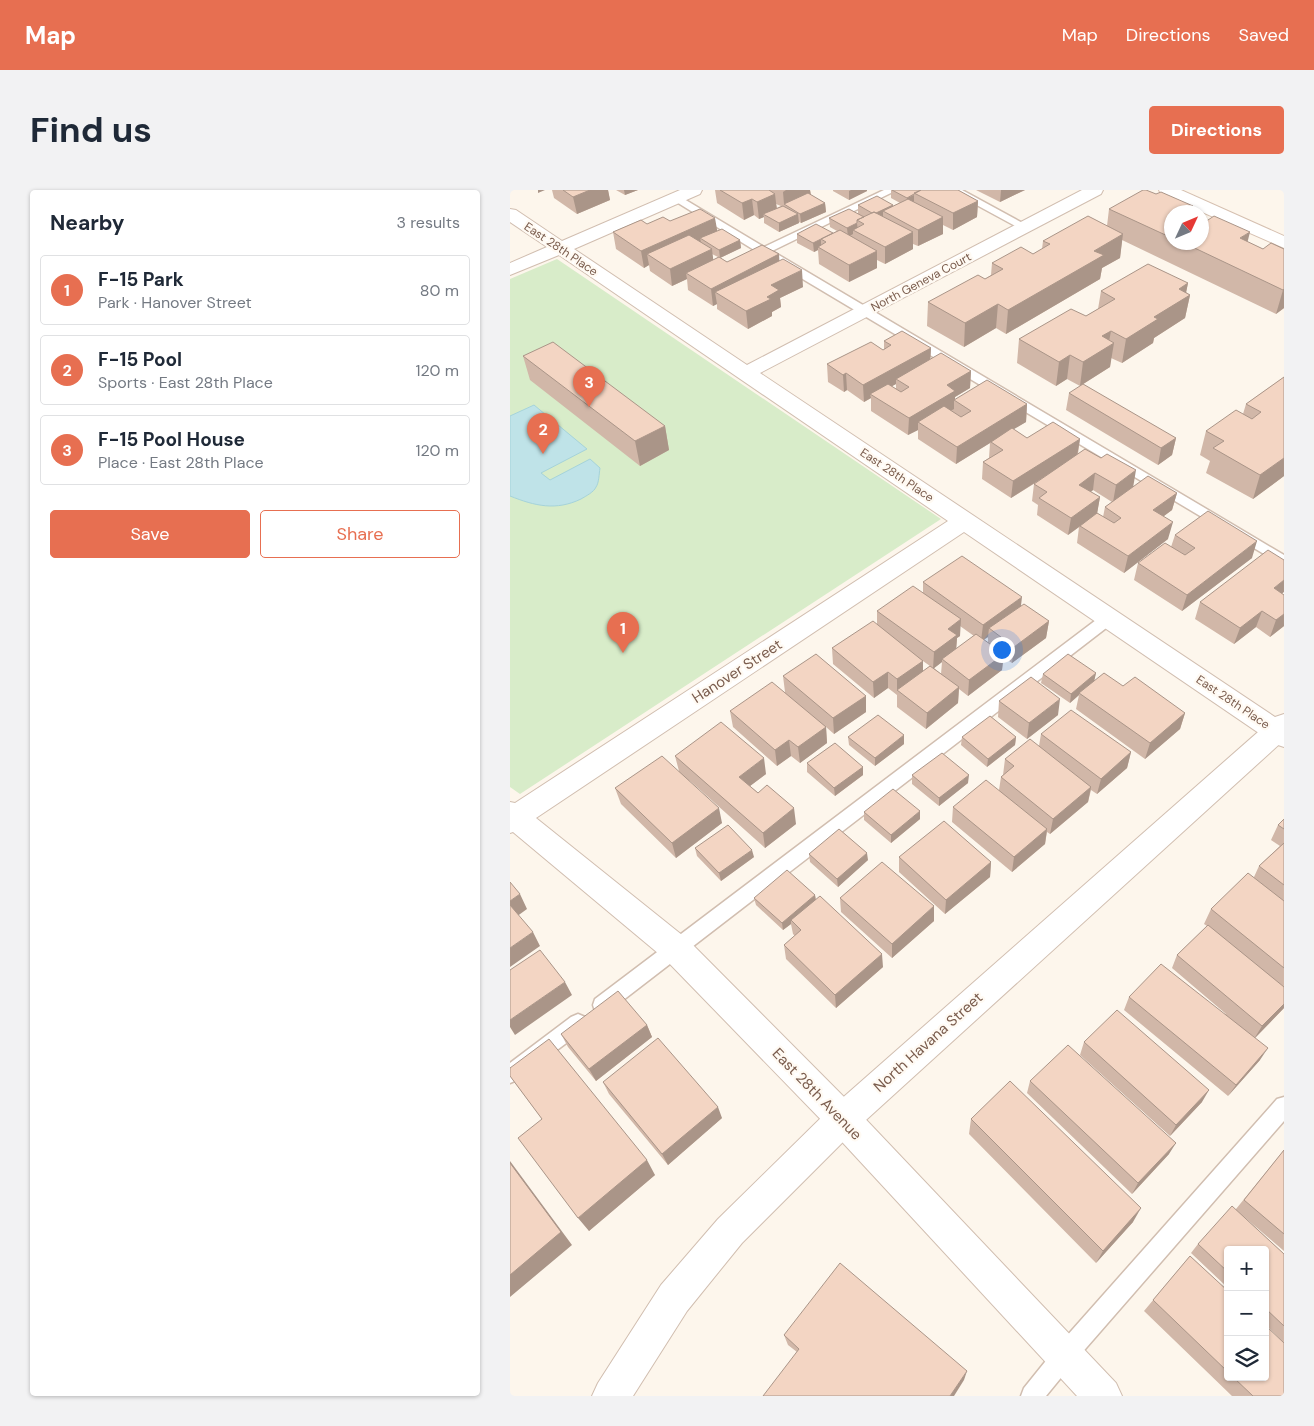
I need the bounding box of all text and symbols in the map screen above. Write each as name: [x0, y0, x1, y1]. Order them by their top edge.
text: Map: [25, 20, 76, 51]
text: Map: [1062, 23, 1098, 47]
text: Directions: [1126, 23, 1211, 47]
text: Saved: [1239, 23, 1289, 47]
button: Directions: [1149, 106, 1284, 154]
text: Find us: [30, 107, 152, 153]
north arrow: [1164, 205, 1209, 250]
text: Nearby: [50, 209, 124, 237]
text: 3 results: [397, 212, 460, 233]
street label: East 28th Place: [521, 218, 601, 280]
street label: North Geneva Court: [868, 249, 974, 315]
text: F-15 Park: [98, 267, 184, 292]
text: 1: [64, 280, 70, 301]
text: 80 m: [420, 280, 459, 301]
text: Park · Hanover Street: [98, 292, 252, 313]
text: F-15 Pool: [98, 347, 182, 372]
text: 2: [62, 360, 72, 381]
text: 120 m: [415, 360, 459, 381]
pin: 3: [573, 366, 605, 407]
text: Sports · East 28th Place: [98, 372, 273, 393]
pin: 2: [527, 413, 559, 454]
text: F-15 Pool House: [98, 427, 245, 452]
text: 3: [62, 440, 72, 461]
text: 120 m: [415, 440, 459, 461]
street label: East 28th Place: [857, 444, 937, 506]
text: Place · East 28th Place: [98, 452, 264, 473]
button: Save: [50, 510, 250, 558]
button: Share: [260, 510, 460, 558]
pin: 1: [607, 612, 639, 653]
street label: Hanover Street: [688, 634, 786, 708]
your location: [989, 637, 1015, 663]
street label: East 28th Place: [1193, 671, 1273, 733]
street label: North Havana Street: [869, 988, 987, 1096]
street label: East 28th Avenue: [768, 1044, 866, 1144]
map controls: [1224, 1246, 1269, 1381]
button: +: [1224, 1246, 1269, 1291]
button: −: [1224, 1291, 1269, 1336]
button: layers: [1224, 1336, 1269, 1381]

